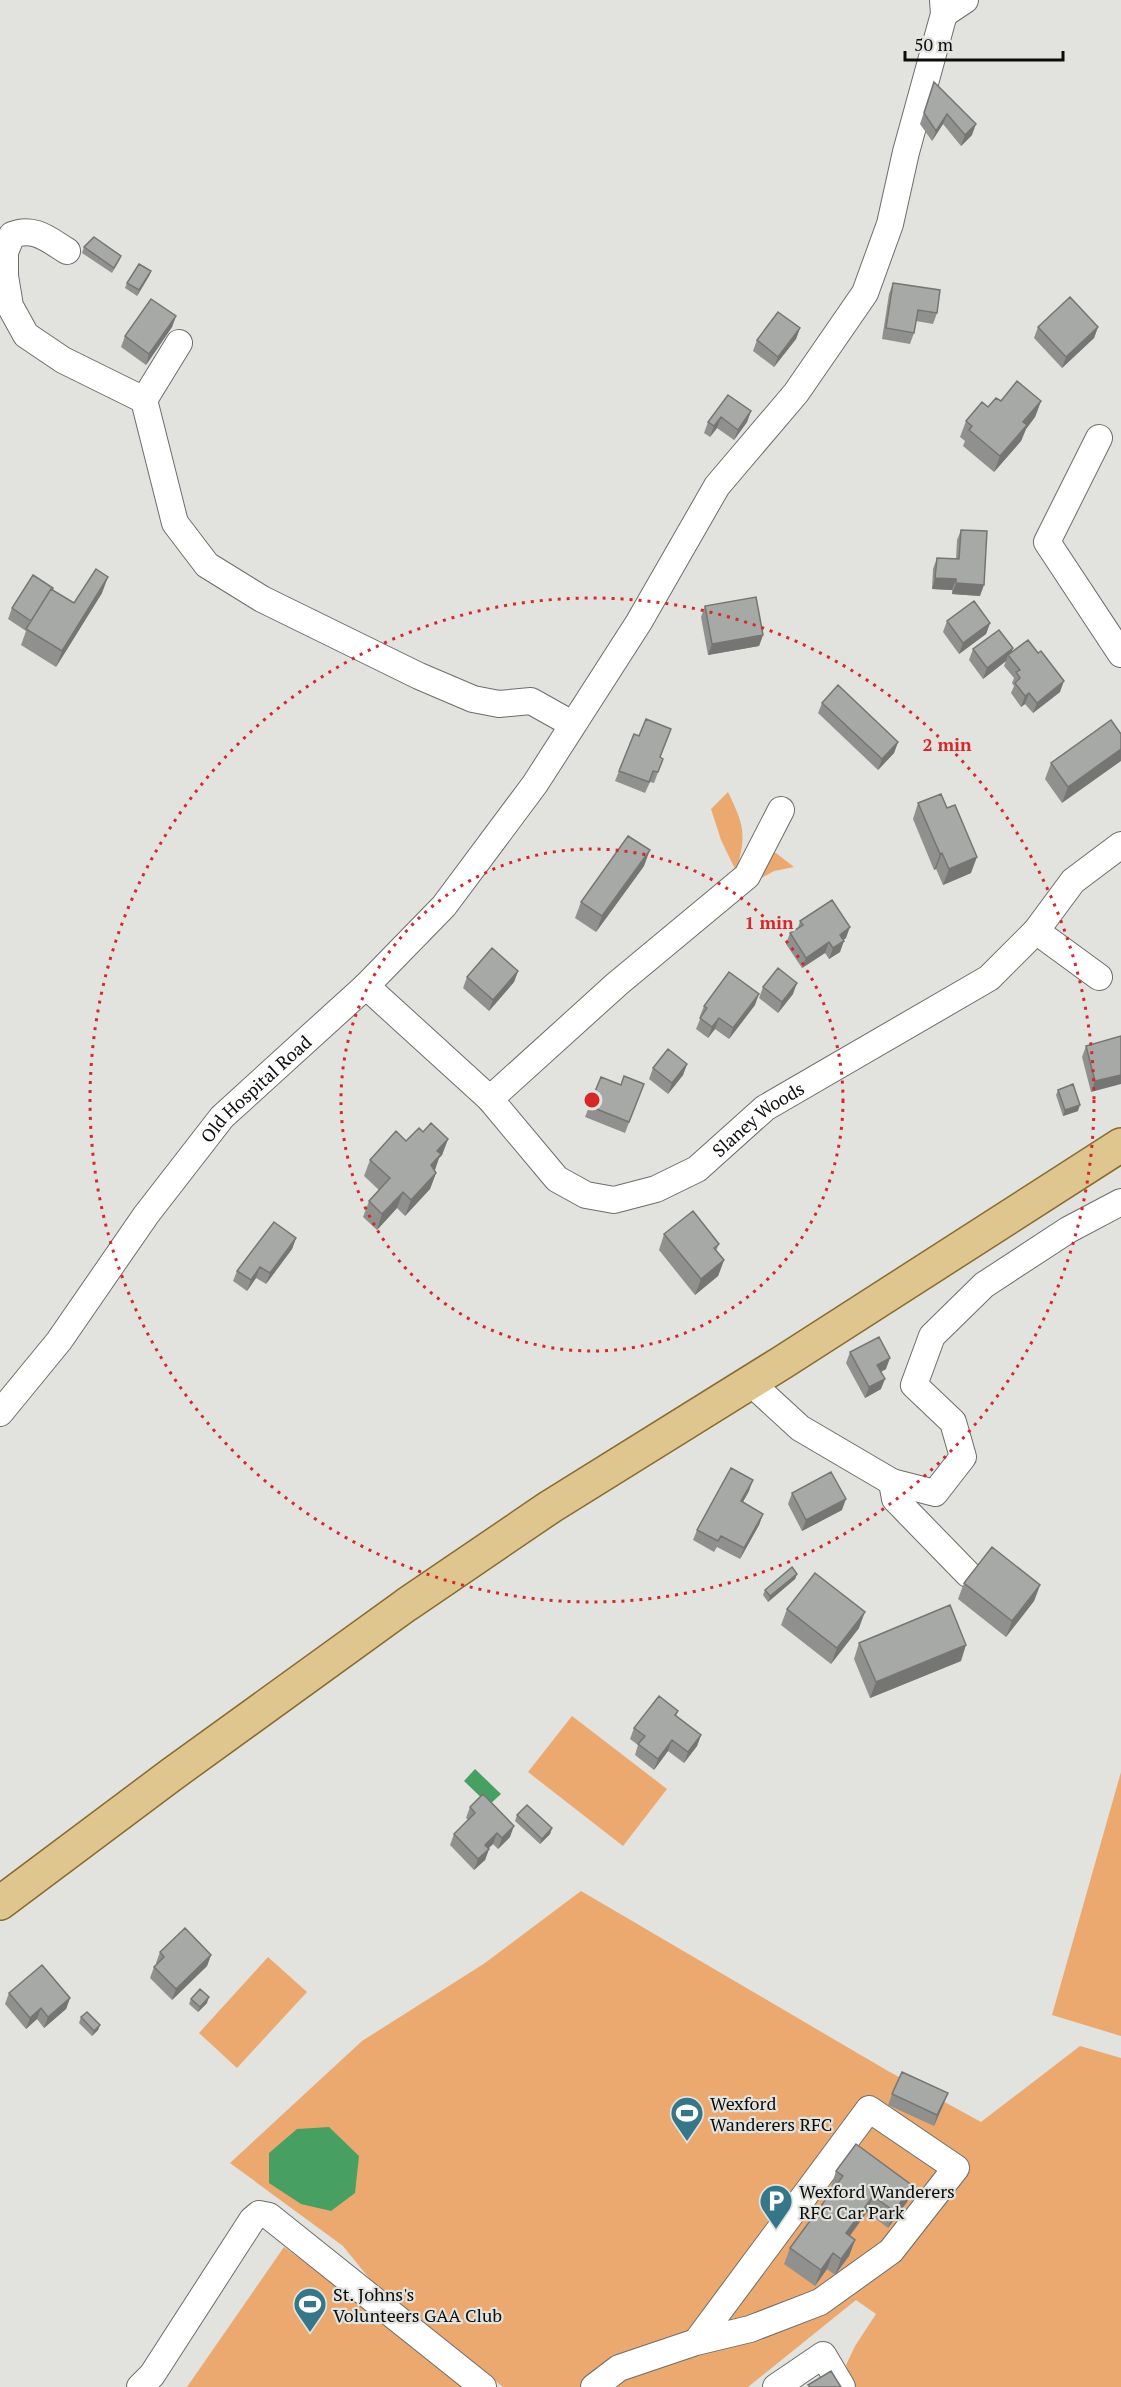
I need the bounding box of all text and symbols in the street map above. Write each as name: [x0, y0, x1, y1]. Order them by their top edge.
scale bar: [905, 24, 1062, 62]
text: 50 m: [914, 32, 954, 56]
text: 2 min: [922, 732, 972, 756]
text: 1 min: [744, 910, 794, 934]
street label: Old Hospital Road: [195, 1030, 316, 1147]
street label: Slaney Woods: [707, 1076, 808, 1162]
centre of rings: [582, 1090, 602, 1110]
place label: Wexford Wanderers RFC: [710, 2091, 832, 2136]
sports icon: Wexford Wanderers RFC: [669, 2095, 705, 2142]
place label: Wexford Wanderers RFC Car Park: [799, 2179, 955, 2224]
parking icon: Wexford Wanderers RFC Car Park: [758, 2183, 794, 2230]
place label: St. Johns's Volunteers GAA Club: [333, 2282, 502, 2327]
sports icon: St. Johns's Volunteers GAA Club: [292, 2286, 328, 2333]

